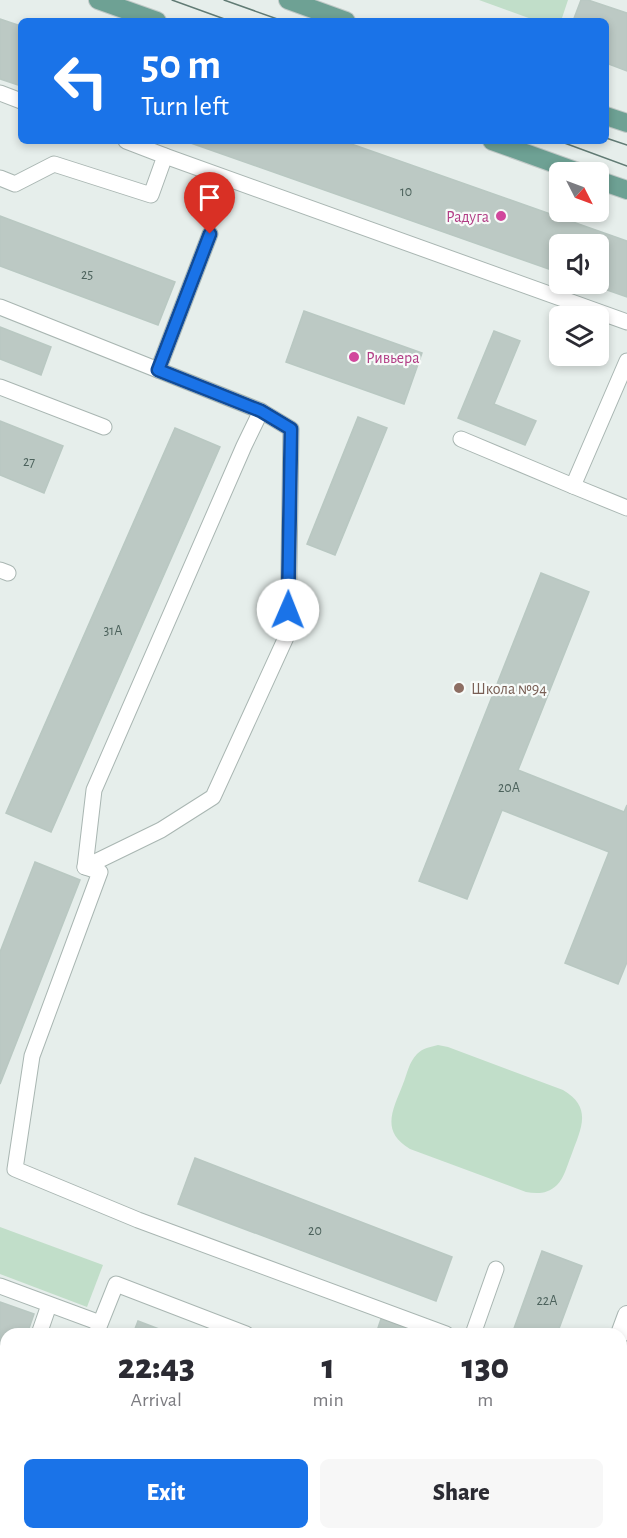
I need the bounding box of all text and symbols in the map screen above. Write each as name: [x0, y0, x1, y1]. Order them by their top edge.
icon: left: [42, 42, 120, 120]
text: 50 m: [141, 44, 221, 86]
text: Turn left: [141, 93, 229, 120]
north arrow: [549, 162, 609, 222]
map controls: [549, 162, 609, 366]
pin: [184, 172, 235, 234]
icon: arrive: [193, 181, 226, 214]
house number: 10: [400, 185, 412, 199]
place label: Радуга: [446, 209, 489, 226]
marker: Радуга: [494, 209, 508, 223]
button: sound: [549, 234, 609, 294]
house number: 25: [81, 268, 93, 282]
button: layers: [549, 306, 609, 366]
marker: Ривьера: [347, 350, 361, 364]
place label: Ривьера: [366, 350, 420, 366]
house number: 27: [23, 455, 35, 469]
position arrow: [256, 578, 320, 642]
house number: 31А: [104, 624, 122, 638]
marker: Школа №94: [452, 681, 466, 695]
place label: Школа №94: [471, 681, 547, 697]
house number: 20А: [498, 781, 520, 795]
house number: 20: [308, 1224, 322, 1238]
house number: 22А: [537, 1294, 557, 1308]
text: 22:43: [118, 1349, 195, 1385]
text: 1: [322, 1349, 335, 1385]
text: 130: [461, 1349, 509, 1385]
text: Arrival: [131, 1390, 182, 1410]
text: min: [313, 1390, 344, 1410]
text: m: [477, 1390, 493, 1410]
button: Exit: [24, 1459, 308, 1528]
button: Share: [320, 1459, 603, 1528]

